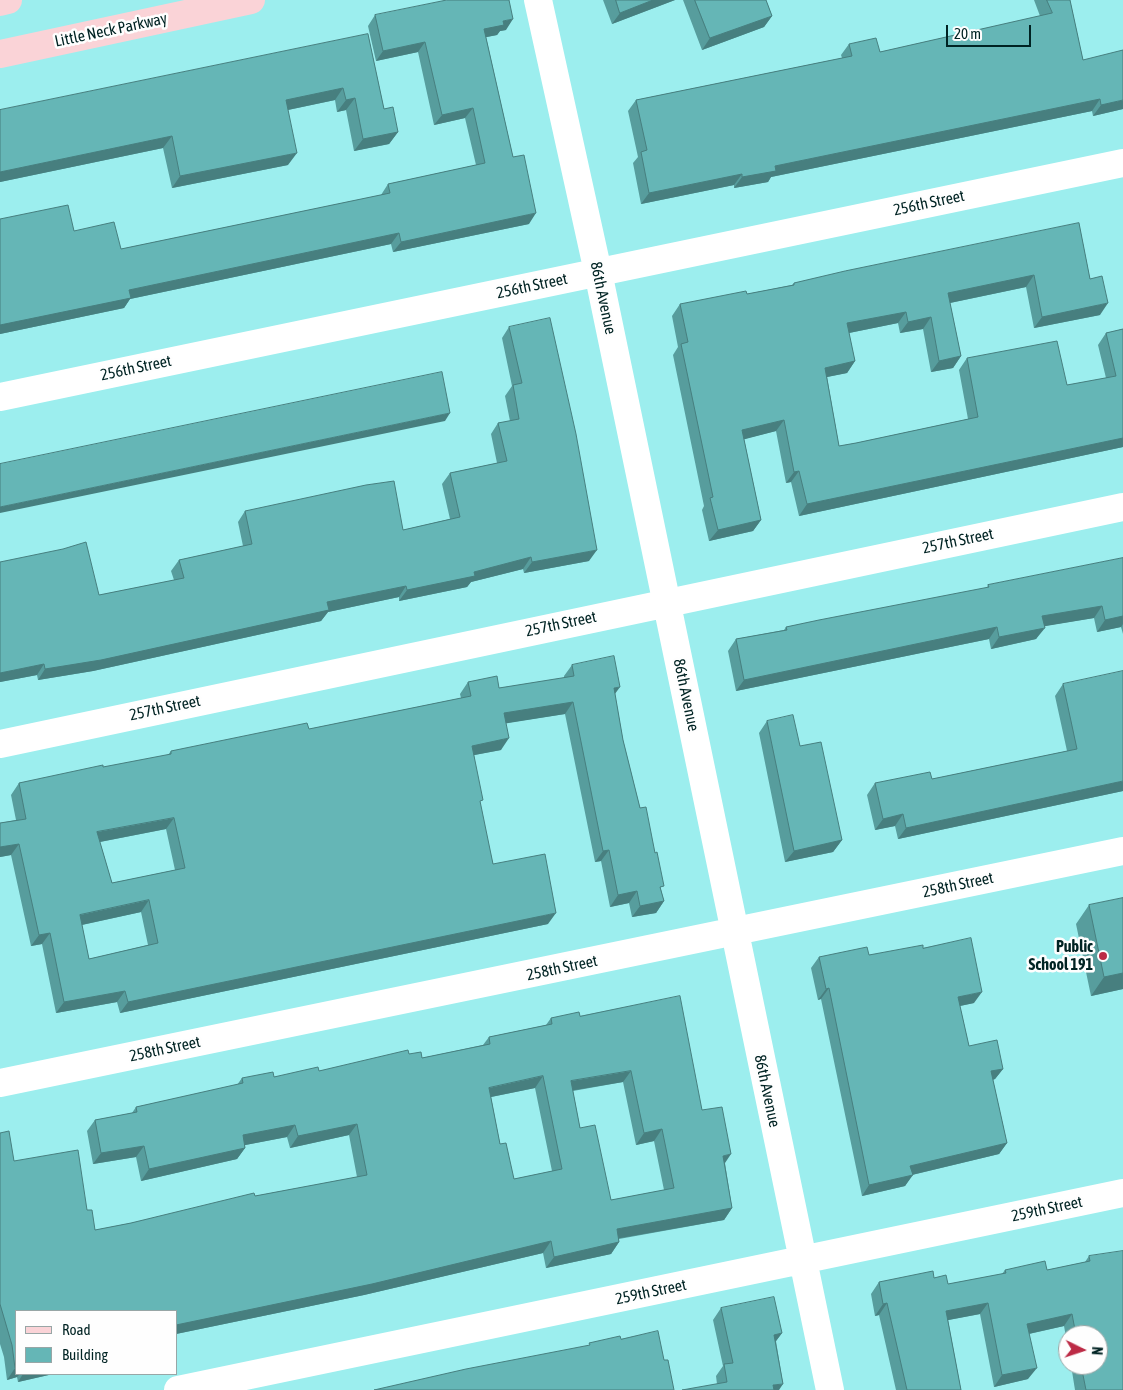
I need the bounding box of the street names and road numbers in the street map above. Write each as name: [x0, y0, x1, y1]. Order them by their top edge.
street label: Little Neck Parkway: [53, 9, 169, 51]
street label: 256th Street: [892, 186, 966, 220]
street label: 86th Avenue: [586, 260, 620, 336]
street label: 256th Street: [495, 269, 569, 303]
street label: 256th Street: [99, 351, 173, 385]
street label: 257th Street: [921, 524, 995, 558]
street label: 257th Street: [524, 607, 598, 641]
street label: 86th Avenue: [669, 657, 703, 733]
street label: 257th Street: [128, 691, 202, 725]
street label: 258th Street: [921, 868, 995, 902]
street label: 258th Street: [525, 951, 599, 985]
street label: 258th Street: [128, 1032, 202, 1066]
street label: 86th Avenue: [750, 1053, 784, 1129]
street label: 259th Street: [1010, 1192, 1084, 1226]
street label: 259th Street: [614, 1275, 688, 1309]

